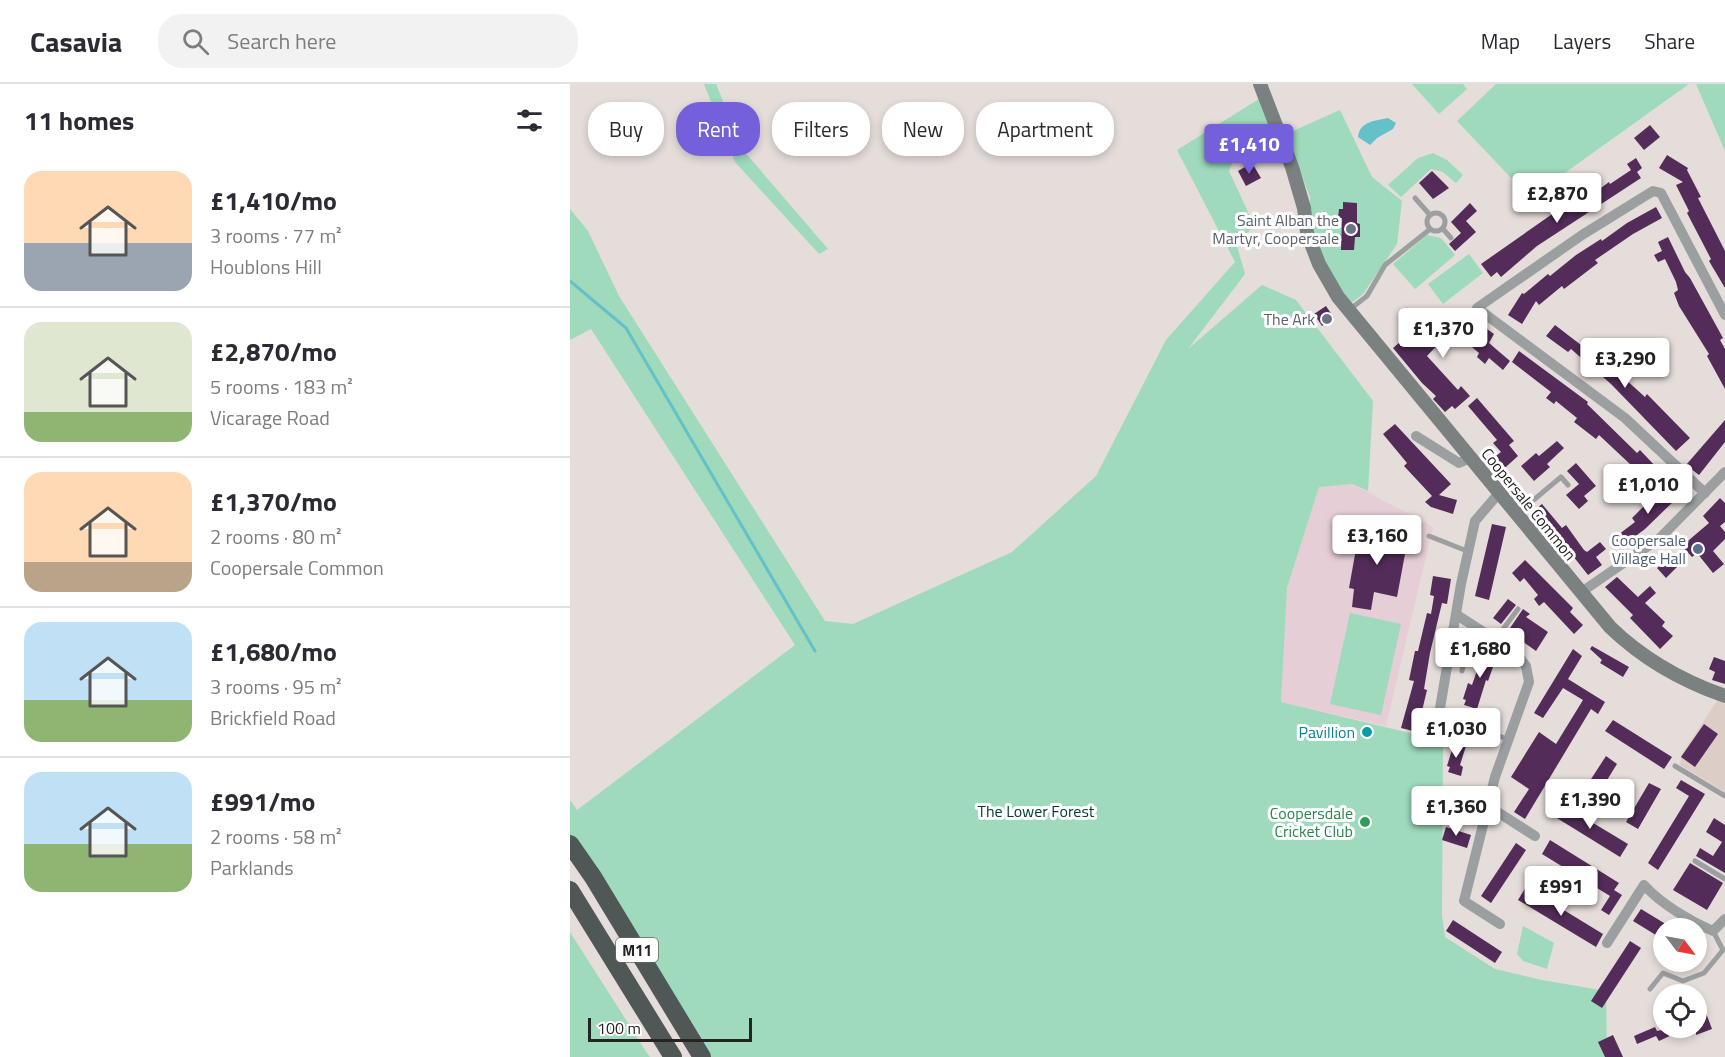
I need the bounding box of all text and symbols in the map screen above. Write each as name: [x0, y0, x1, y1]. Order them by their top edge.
search box: [158, 14, 578, 68]
text: Casavia: [30, 20, 122, 63]
text: Search here: [227, 24, 336, 58]
icon: search: [179, 25, 212, 58]
text: Map: [1481, 25, 1520, 57]
text: Layers: [1553, 25, 1611, 57]
text: Share: [1644, 25, 1695, 57]
text: 11 homes: [24, 101, 134, 140]
chip: Buy: [588, 102, 664, 156]
chip: Rent: [676, 102, 760, 156]
chip: Filters: [772, 102, 870, 156]
chip: New: [882, 102, 964, 156]
chip: Apartment: [976, 102, 1114, 156]
icon: filters: [513, 104, 546, 137]
pin: £1,410: [1200, 124, 1298, 175]
text: £1,410: [1218, 128, 1280, 159]
pin: £2,870: [1508, 173, 1606, 224]
text: £2,870: [1526, 177, 1588, 208]
text: £1,410/mo: [210, 181, 337, 220]
icon: home: [72, 195, 144, 267]
place label: Saint Alban the Martyr, Coopersale: [1212, 208, 1339, 250]
text: 3 rooms · 77 m²: [210, 220, 342, 251]
marker: Saint Alban the Martyr, Coopersale: [1344, 222, 1358, 236]
text: Houblons Hill: [210, 251, 322, 282]
place label: The Ark: [1264, 307, 1315, 331]
pin: £1,370: [1394, 308, 1492, 359]
marker: The Ark: [1320, 312, 1334, 326]
text: £1,370: [1412, 312, 1474, 343]
text: £2,870/mo: [210, 332, 337, 371]
pin: £3,290: [1576, 338, 1674, 389]
text: £3,290: [1594, 342, 1656, 373]
icon: home: [72, 346, 144, 418]
text: 5 rooms · 183 m²: [210, 371, 353, 402]
text: Vicarage Road: [210, 402, 330, 433]
street label: Coopersale Common: [1476, 442, 1582, 566]
pin: £1,010: [1599, 464, 1697, 515]
text: £1,010: [1617, 468, 1679, 499]
text: £1,370/mo: [210, 482, 337, 521]
icon: home: [72, 496, 144, 568]
pin: £3,160: [1328, 515, 1426, 566]
text: £3,160: [1346, 519, 1408, 550]
text: 2 rooms · 80 m²: [210, 521, 342, 552]
place label: Coopersale Village Hall: [1611, 528, 1686, 570]
marker: Coopersale Village Hall: [1691, 542, 1705, 556]
text: Coopersale Common: [210, 552, 384, 583]
pin: £1,680: [1431, 628, 1529, 679]
text: £1,680/mo: [210, 632, 337, 671]
text: £1,680: [1449, 632, 1511, 663]
icon: home: [72, 646, 144, 718]
text: 3 rooms · 95 m²: [210, 671, 342, 702]
text: Brickfield Road: [210, 702, 336, 733]
pin: £1,030: [1407, 708, 1505, 759]
text: £1,030: [1425, 712, 1487, 743]
place label: Pavillion: [1299, 720, 1355, 744]
marker: Pavillion: [1360, 725, 1374, 739]
pin: £1,390: [1541, 779, 1639, 830]
text: £991/mo: [210, 782, 315, 821]
text: £1,390: [1559, 783, 1621, 814]
pin: £1,360: [1407, 786, 1505, 837]
text: £1,360: [1425, 790, 1487, 821]
icon: home: [72, 796, 144, 868]
park label: The Lower Forest: [978, 799, 1095, 823]
place label: Coopersdale Cricket Club: [1270, 801, 1353, 843]
marker: Coopersdale Cricket Club: [1358, 815, 1372, 829]
text: 2 rooms · 58 m²: [210, 821, 342, 852]
text: Parklands: [210, 852, 294, 883]
pin: £991: [1525, 866, 1597, 917]
text: £991: [1539, 870, 1583, 901]
north arrow: [1653, 918, 1707, 972]
map controls: [1653, 918, 1707, 1038]
road number: M11: [616, 938, 658, 962]
button: locate: [1653, 984, 1707, 1038]
scale bar: [588, 1015, 752, 1042]
text: 100 m: [597, 1016, 641, 1040]

